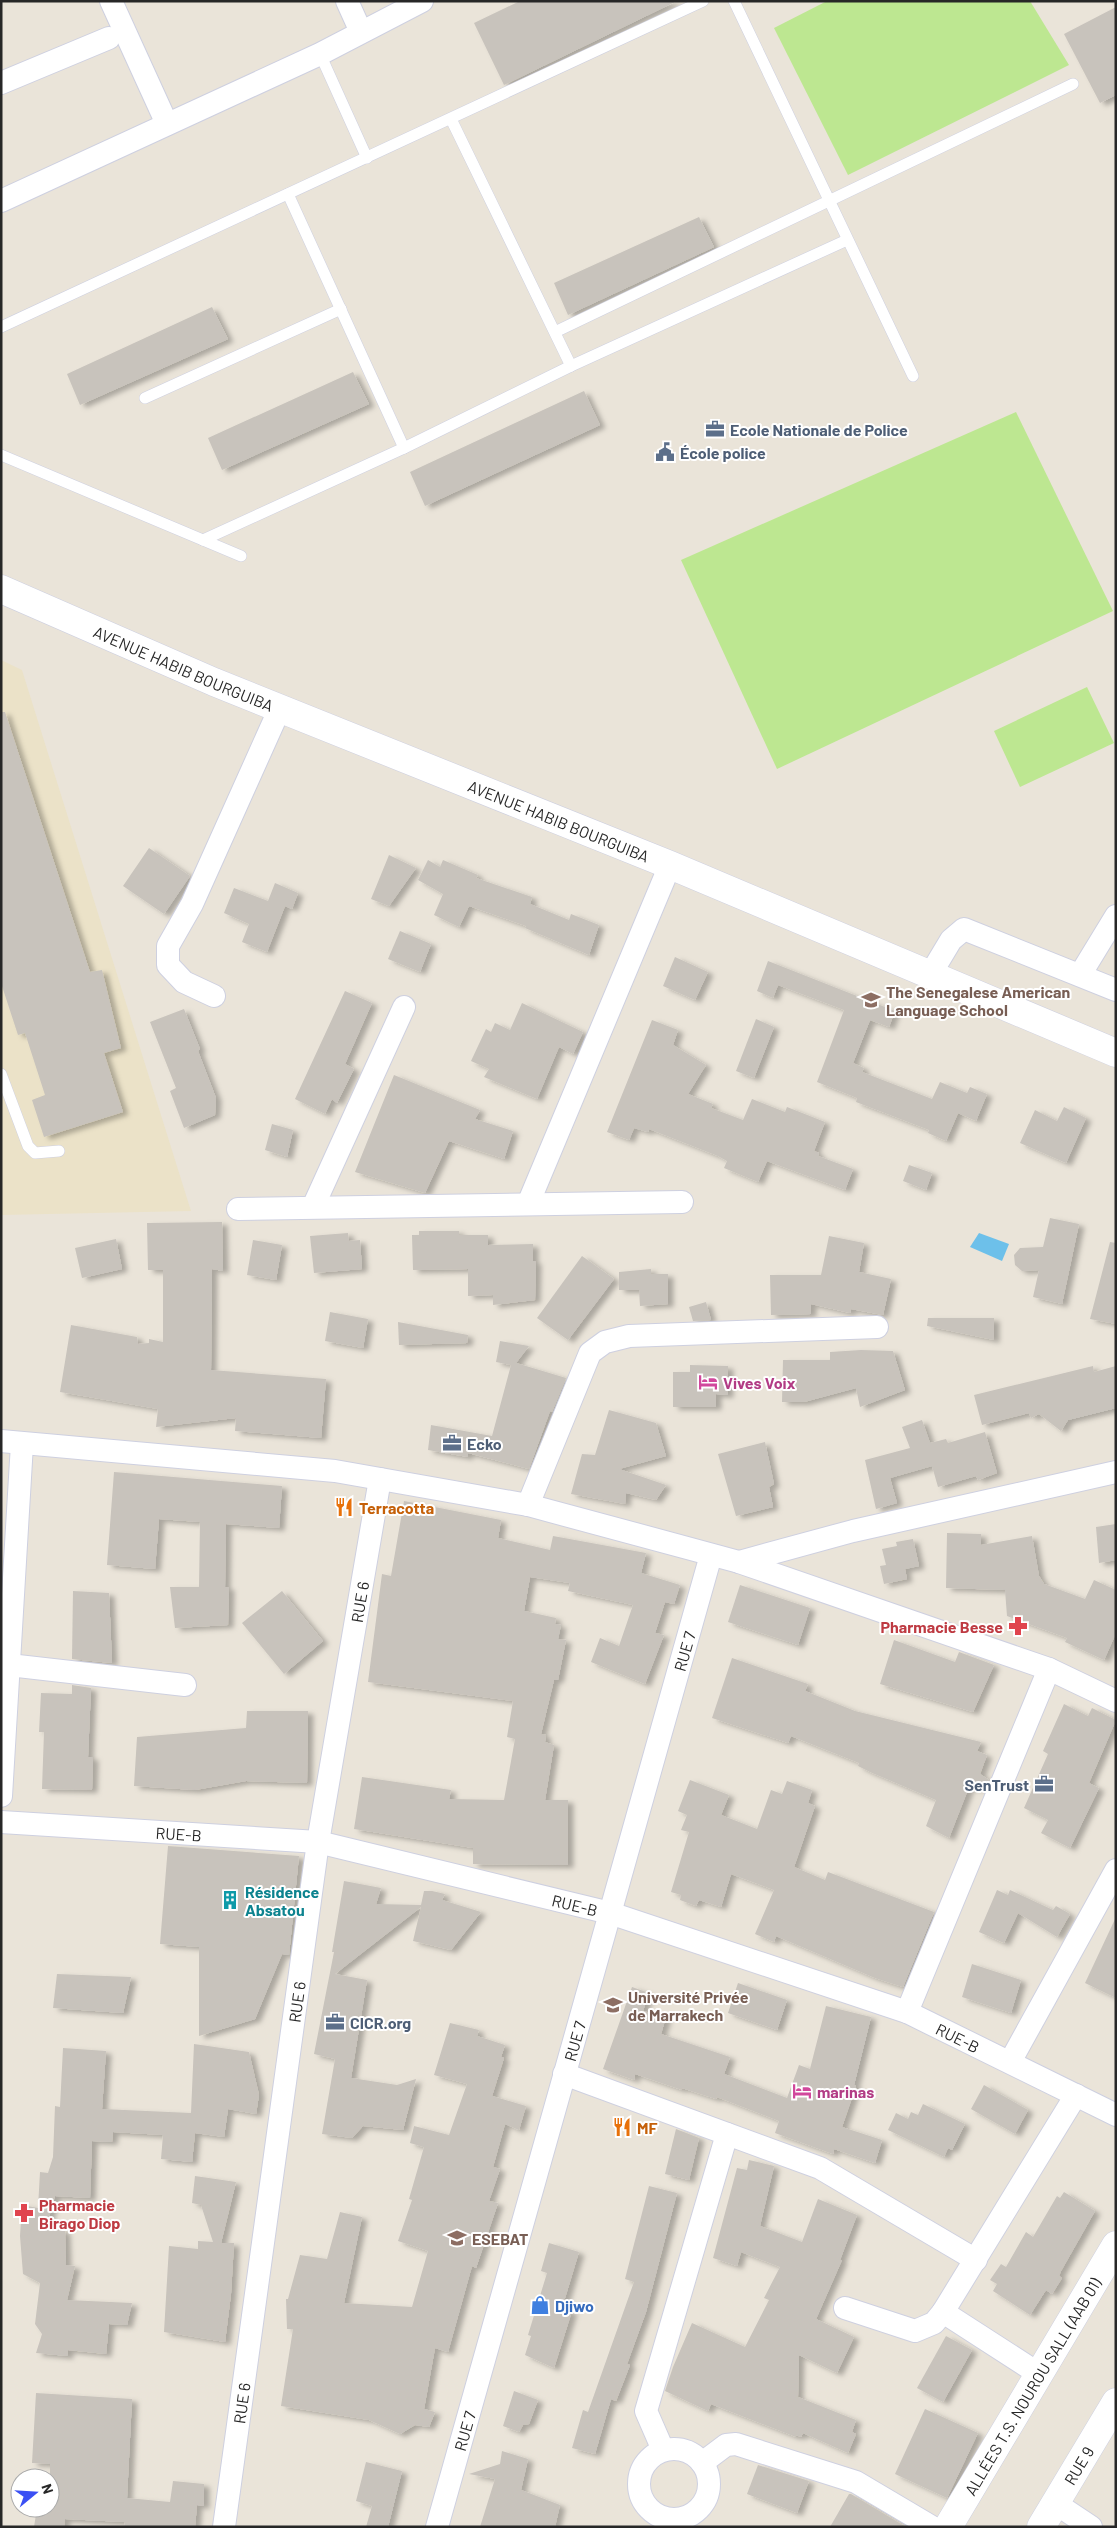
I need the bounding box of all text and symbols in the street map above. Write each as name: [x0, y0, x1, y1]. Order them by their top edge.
office icon: Ecole Nationale de Police: [704, 418, 726, 440]
place label: Ecole Nationale de Police: [730, 420, 908, 439]
public building icon: École police: [654, 441, 676, 463]
place label: École police: [680, 443, 766, 462]
street label: AVENUE HABIB BOURGUIBA: [91, 621, 277, 715]
street label: AVENUE HABIB BOURGUIBA: [465, 776, 652, 865]
place label: The Senegalese American Language School: [886, 982, 1070, 1019]
school or university icon: The Senegalese American Language School: [860, 989, 882, 1011]
hotel icon: Vives Voix: [697, 1371, 719, 1393]
place label: Vives Voix: [723, 1373, 796, 1392]
office icon: Ecko: [441, 1432, 463, 1454]
place label: Ecko: [467, 1434, 502, 1453]
restaurant icon: Terracotta: [333, 1496, 355, 1518]
place label: Terracotta: [359, 1498, 434, 1517]
street label: RUE 6: [346, 1580, 372, 1624]
pharmacy icon: Pharmacie Besse: [1007, 1615, 1029, 1637]
place label: Pharmacie Besse: [880, 1617, 1003, 1636]
street label: RUE 7: [669, 1629, 699, 1673]
office icon: SenTrust: [1033, 1773, 1055, 1795]
place label: SenTrust: [965, 1775, 1029, 1794]
street label: RUE-B: [155, 1822, 202, 1844]
place label: Résidence Absatou: [245, 1882, 319, 1919]
building icon: Résidence Absatou: [219, 1889, 241, 1911]
street label: RUE-B: [550, 1890, 600, 1919]
street label: RUE 6: [284, 1980, 308, 2024]
place label: Université Privée de Marrakech: [628, 1987, 749, 2024]
school or university icon: Université Privée de Marrakech: [602, 1994, 624, 2016]
office icon: CICR.org: [324, 2011, 346, 2033]
place label: CICR.org: [350, 2013, 411, 2032]
street label: RUE 7: [559, 2018, 589, 2063]
street label: RUE-B: [933, 2018, 983, 2056]
hotel icon: marinas: [791, 2080, 813, 2102]
place label: marinas: [817, 2082, 874, 2101]
restaurant icon: MF: [611, 2116, 633, 2138]
place label: MF: [637, 2118, 657, 2137]
place label: Pharmacie Birago Diop: [39, 2195, 120, 2232]
pharmacy icon: Pharmacie Birago Diop: [13, 2202, 35, 2224]
school or university icon: ESEBAT: [446, 2227, 468, 2249]
place label: ESEBAT: [472, 2229, 528, 2248]
street label: ALLÉES T.S. NOUROU SALL (AAB 01): [960, 2273, 1104, 2498]
shop icon: Djiwo: [529, 2294, 551, 2316]
place label: Djiwo: [555, 2296, 594, 2315]
street label: RUE 6: [229, 2381, 253, 2425]
street label: RUE 7: [449, 2408, 479, 2453]
street label: RUE 9: [1059, 2443, 1097, 2488]
north arrow: [10, 2468, 60, 2518]
text: N: [38, 2482, 57, 2496]

